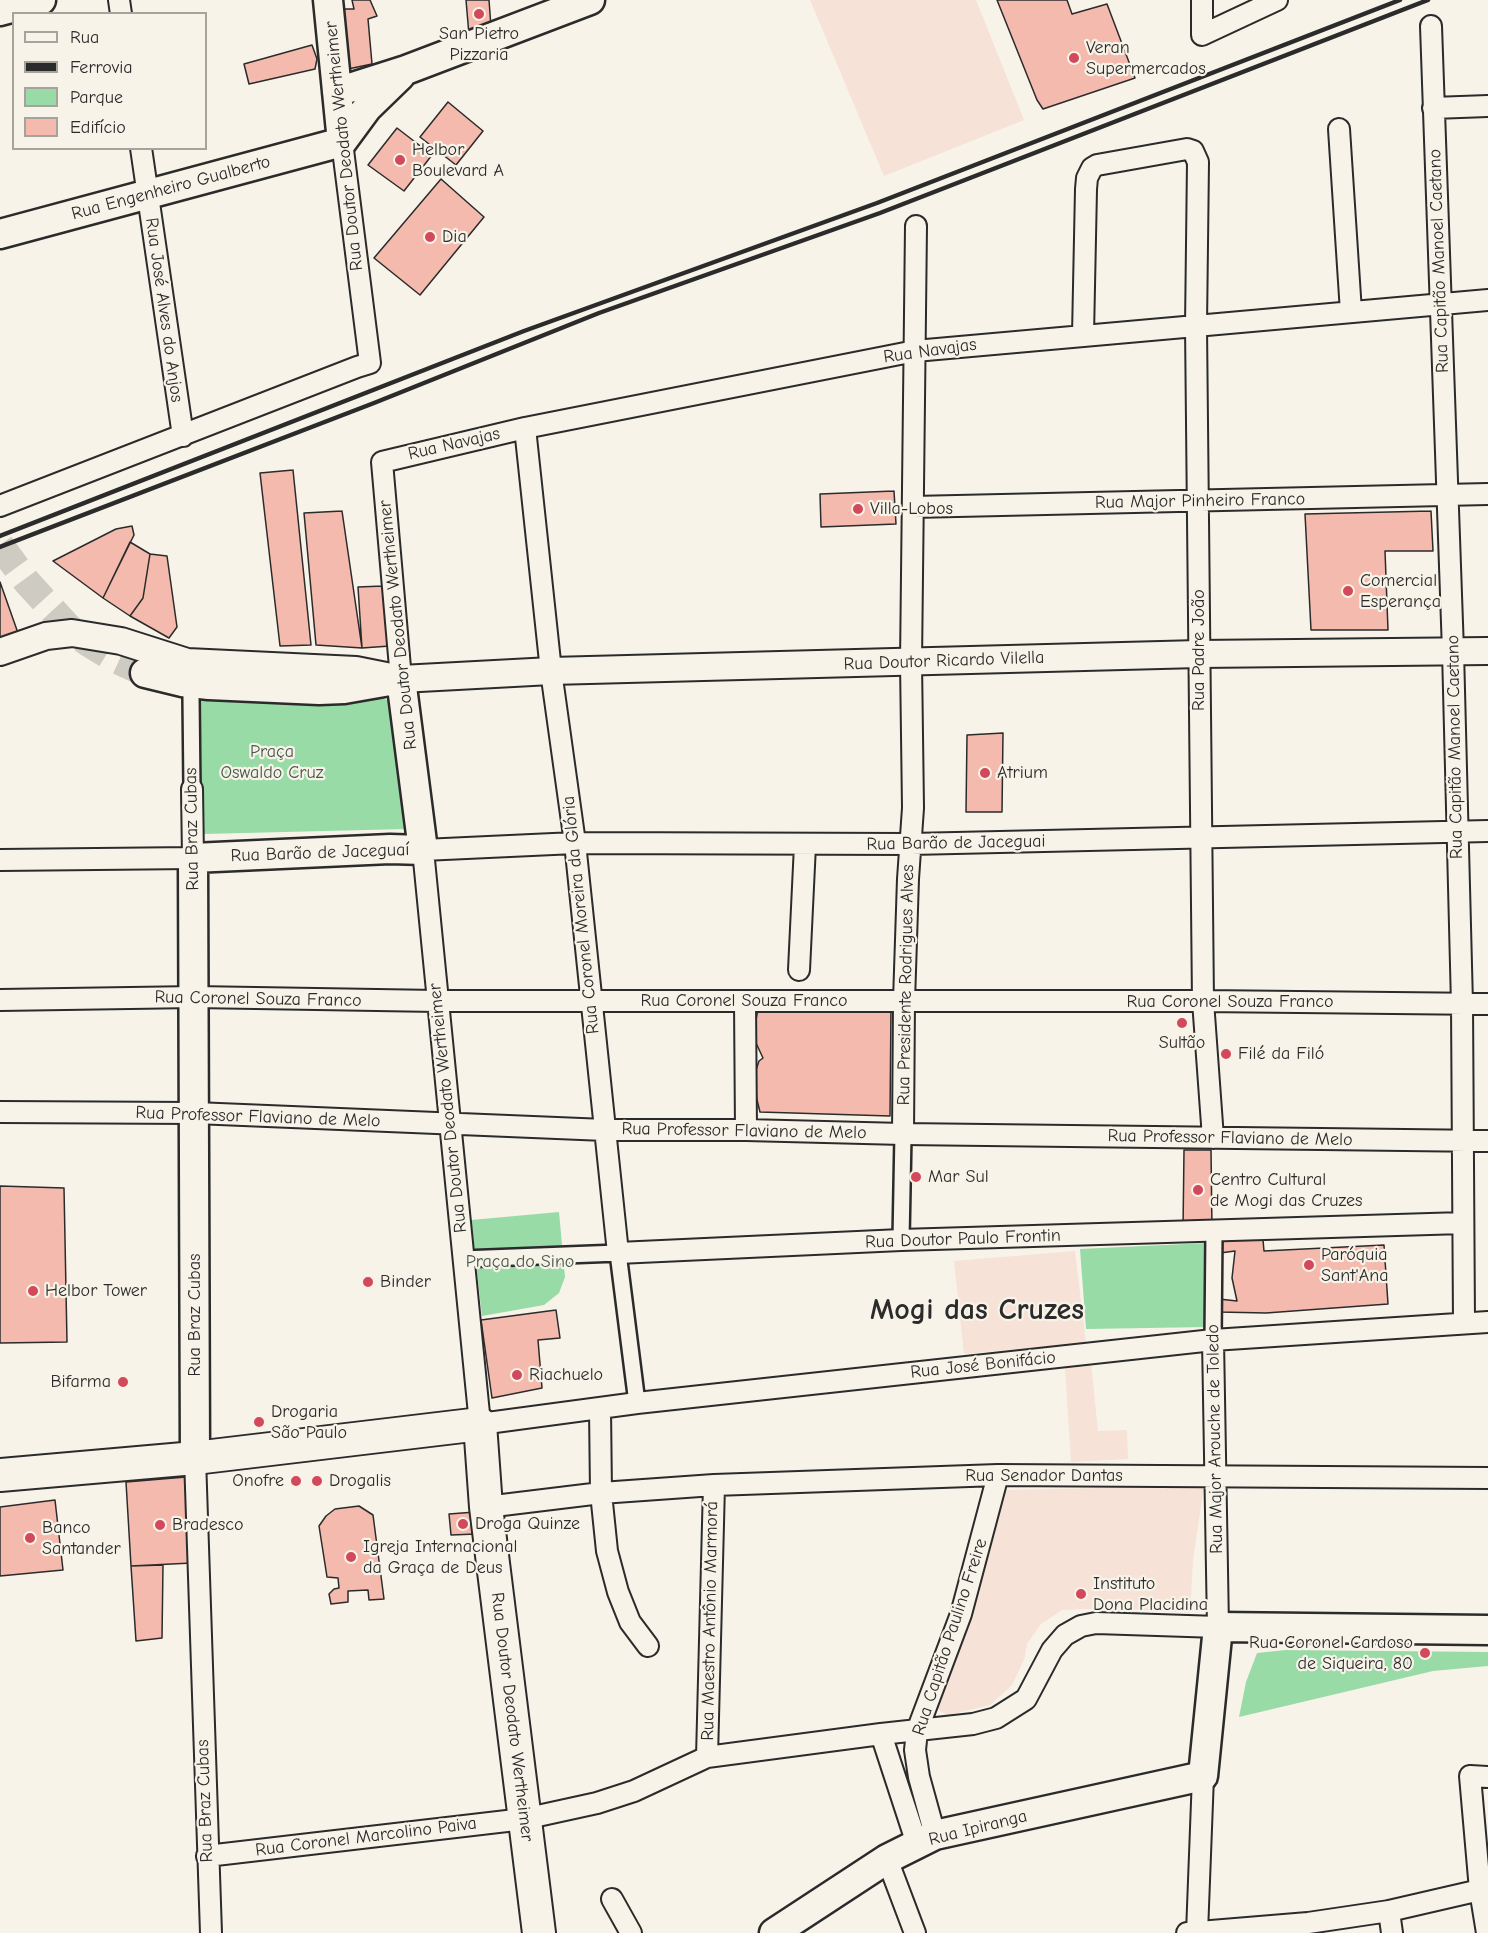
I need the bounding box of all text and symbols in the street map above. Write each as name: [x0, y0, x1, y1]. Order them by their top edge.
marker: San Pietro Pizzaria: [472, 7, 486, 21]
legend: [12, 12, 207, 150]
street label: Rua Doutor Deodato Wertheimer: [320, 20, 368, 272]
place label: San Pietro Pizzaria: [439, 23, 519, 66]
text: Rua: [70, 27, 99, 48]
place label: Veran Supermercados: [1086, 37, 1206, 80]
marker: Veran Supermercados: [1067, 51, 1081, 65]
text: Ferrovia: [70, 57, 133, 78]
text: Parque: [70, 87, 123, 108]
text: Edifício: [70, 117, 126, 138]
place label: Helbor Boulevard A: [412, 139, 504, 182]
street label: Rua Capitão Manoel Caetano: [1424, 149, 1454, 373]
street label: Rua Engenheiro Gualberto: [69, 151, 273, 225]
marker: Helbor Boulevard A: [393, 153, 407, 167]
street label: Rua José Alves do Anjos: [140, 216, 188, 404]
place label: Dia: [442, 226, 467, 248]
marker: Dia: [423, 230, 437, 244]
street label: Rua Navajas: [882, 334, 978, 368]
street label: Rua Navajas: [406, 423, 502, 465]
street label: Rua Major Pinheiro Franco: [1095, 488, 1305, 514]
place label: Villa-Lobos: [870, 498, 953, 520]
street label: Rua Doutor Deodato Wertheimer: [374, 499, 422, 751]
marker: Villa-Lobos: [851, 502, 865, 516]
place label: Comercial Esperança: [1360, 570, 1441, 612]
marker: Comercial Esperança: [1341, 584, 1355, 598]
street label: Rua Padre João: [1188, 589, 1210, 711]
street label: Rua Capitão Manoel Caetano: [1442, 635, 1468, 859]
street label: Rua Doutor Ricardo Vilella: [843, 647, 1045, 675]
park label: Praça Oswaldo Cruz: [220, 741, 324, 783]
place label: Atrium: [997, 762, 1048, 784]
marker: Atrium: [978, 766, 992, 780]
street label: Rua Braz Cubas: [180, 767, 204, 891]
street label: Rua Coronel Moreira da Glória: [558, 795, 604, 1035]
street label: Rua Barão de Jaceguai: [866, 831, 1046, 855]
street label: Rua Barão de Jaceguaí: [230, 839, 410, 867]
street label: Rua Presidente Rodrigues Alves: [893, 864, 919, 1106]
street label: Rua Doutor Deodato Wertheimer: [424, 982, 472, 1234]
street label: Rua Coronel Souza Franco: [154, 986, 362, 1012]
street label: Rua Coronel Souza Franco: [640, 990, 848, 1012]
street label: Rua Coronel Souza Franco: [1126, 991, 1334, 1013]
marker: Sultão: [1175, 1016, 1189, 1030]
place label: Sultão: [1159, 1032, 1205, 1054]
place label: Filé da Filó: [1238, 1043, 1324, 1065]
marker: Filé da Filó: [1219, 1047, 1233, 1061]
street label: Rua Professor Flaviano de Melo: [135, 1102, 381, 1132]
street label: Rua Professor Flaviano de Melo: [621, 1118, 867, 1144]
street label: Rua Professor Flaviano de Melo: [1107, 1125, 1353, 1151]
place label: Mar Sul: [928, 1166, 989, 1188]
place label: Centro Cultural de Mogi das Cruzes: [1210, 1169, 1362, 1212]
marker: Mar Sul: [909, 1170, 923, 1184]
marker: Centro Cultural de Mogi das Cruzes: [1191, 1183, 1205, 1197]
street label: Rua Doutor Paulo Frontin: [865, 1225, 1061, 1253]
place label: Paróquia Sant'Ana: [1321, 1244, 1389, 1286]
park label: Praça do Sino: [466, 1251, 574, 1273]
street label: Rua Braz Cubas: [184, 1254, 206, 1376]
marker: Paróquia Sant'Ana: [1302, 1258, 1316, 1272]
place label: Binder: [380, 1271, 431, 1293]
marker: Binder: [361, 1275, 375, 1289]
place label: Helbor Tower: [45, 1280, 147, 1302]
marker: Helbor Tower: [26, 1284, 40, 1298]
district label: Mogi das Cruzes: [870, 1293, 1084, 1329]
street label: Rua Major Arouche de Toledo: [1202, 1324, 1228, 1554]
street label: Rua José Bonifácio: [909, 1347, 1057, 1383]
place label: Riachuelo: [529, 1364, 603, 1386]
marker: Riachuelo: [510, 1368, 524, 1382]
place label: Bifarma: [50, 1371, 111, 1393]
marker: Bifarma: [116, 1375, 130, 1389]
place label: Drogaria São Paulo: [271, 1401, 347, 1444]
marker: Drogaria São Paulo: [252, 1415, 266, 1429]
street label: Rua Senador Dantas: [965, 1465, 1123, 1487]
place label: Onofre: [232, 1470, 284, 1492]
place label: Drogalis: [329, 1470, 391, 1492]
marker: Onofre: [289, 1474, 303, 1488]
marker: Drogalis: [310, 1474, 324, 1488]
street label: Rua Maestro Antônio Marmorá: [697, 1501, 723, 1741]
place label: Droga Quinze: [475, 1513, 580, 1535]
place label: Bradesco: [172, 1514, 243, 1536]
place label: Banco Santander: [42, 1517, 121, 1559]
marker: Droga Quinze: [456, 1517, 470, 1531]
marker: Bradesco: [153, 1518, 167, 1532]
marker: Banco Santander: [23, 1531, 37, 1545]
place label: Igreja Internacional da Graça de Deus: [363, 1536, 517, 1578]
street label: Rua Capitão Paulino Freire: [908, 1536, 992, 1738]
marker: Igreja Internacional da Graça de Deus: [344, 1550, 358, 1564]
place label: Instituto Dona Placidina: [1093, 1573, 1208, 1616]
marker: Instituto Dona Placidina: [1074, 1587, 1088, 1601]
street label: Rua Doutor Deodato Wertheimer: [486, 1591, 538, 1843]
place label: Rua Coronel Cardoso de Siqueira, 80: [1249, 1632, 1413, 1674]
marker: Rua Coronel Cardoso de Siqueira, 80: [1418, 1646, 1432, 1660]
street label: Rua Braz Cubas: [192, 1739, 218, 1863]
street label: Rua Ipiranga: [926, 1805, 1030, 1851]
street label: Rua Coronel Marcolino Paiva: [254, 1813, 478, 1861]

